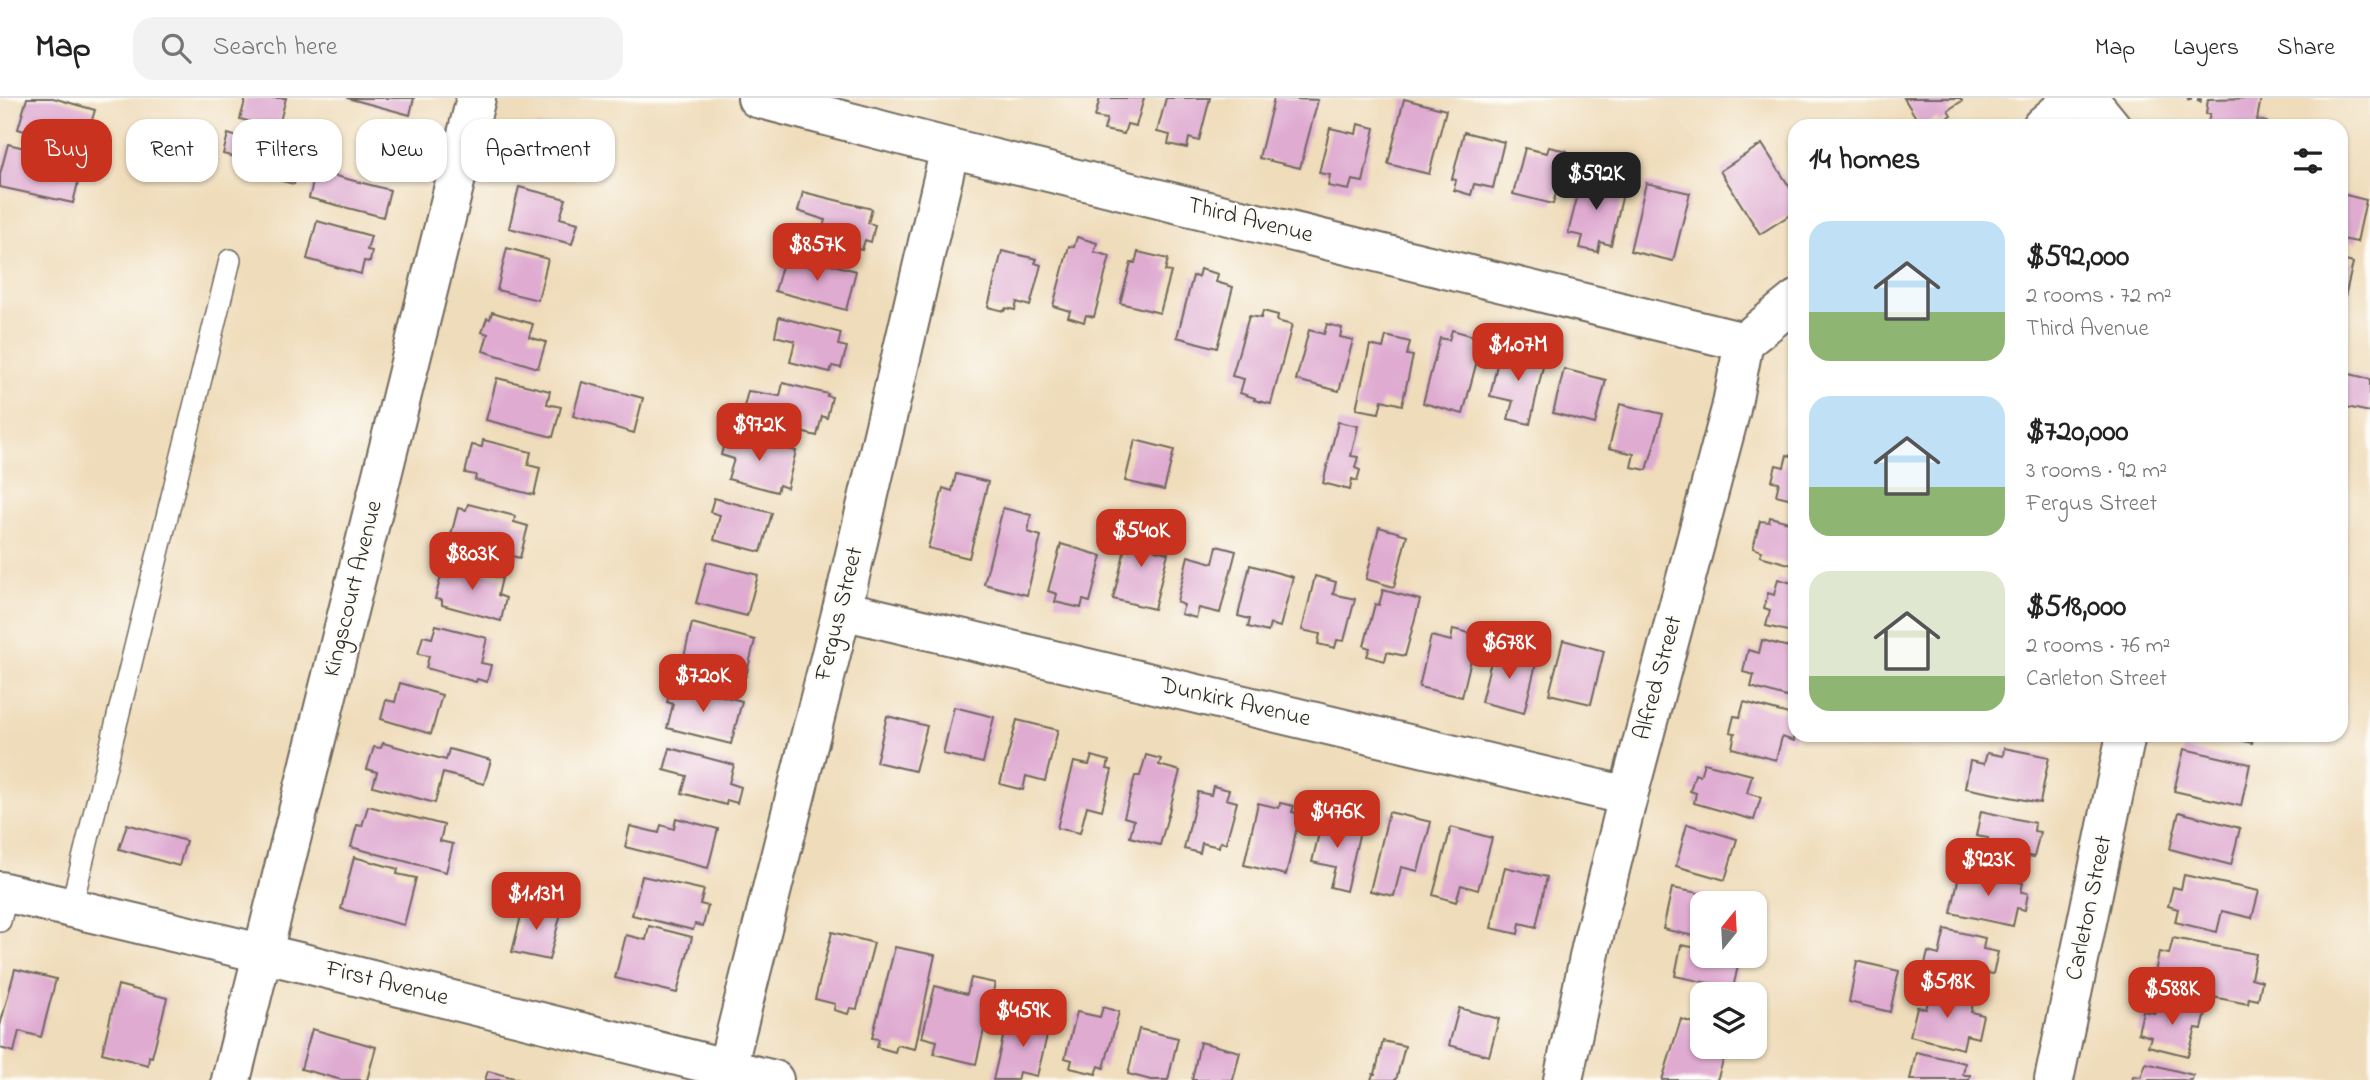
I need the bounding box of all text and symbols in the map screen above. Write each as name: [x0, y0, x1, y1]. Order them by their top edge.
search box: [133, 17, 623, 80]
text: Map: [35, 24, 91, 72]
icon: search: [157, 29, 195, 67]
text: Search here: [213, 29, 337, 67]
text: Map: [2095, 31, 2135, 66]
text: Layers: [2173, 31, 2239, 66]
text: Share: [2277, 31, 2335, 66]
chip: Buy: [21, 119, 112, 182]
chip: Rent: [126, 119, 218, 182]
chip: Filters: [232, 119, 342, 182]
chip: New: [356, 119, 447, 182]
chip: Apartment: [461, 119, 615, 182]
text: 14 homes: [1809, 139, 1920, 183]
icon: filters: [2289, 142, 2327, 180]
pin: $592K: [1547, 152, 1645, 212]
text: $592K: [1568, 158, 1624, 191]
street label: Third Avenue: [1184, 189, 1317, 254]
pin: $857K: [768, 223, 866, 283]
text: $857K: [789, 229, 845, 262]
text: $592,000: [2026, 236, 2129, 280]
icon: home: [1865, 249, 1949, 333]
text: 2 rooms · 72 m²: [2026, 280, 2172, 313]
text: Third Avenue: [2026, 313, 2149, 346]
pin: $1.07M: [1461, 324, 1575, 383]
text: $1.07M: [1488, 329, 1548, 362]
pin: $972K: [710, 404, 808, 463]
text: $972K: [733, 409, 785, 442]
text: $720,000: [2026, 411, 2128, 455]
icon: home: [1865, 424, 1949, 508]
text: 3 rooms · 92 m²: [2026, 455, 2167, 488]
text: Fergus Street: [2026, 488, 2157, 521]
street label: Kingscourt Avenue: [315, 497, 393, 681]
pin: $540K: [1092, 510, 1190, 569]
text: $540K: [1112, 515, 1170, 548]
pin: $803K: [423, 532, 521, 592]
text: $803K: [445, 538, 499, 571]
street label: Fergus Street: [806, 543, 874, 686]
text: $518,000: [2026, 586, 2126, 630]
icon: home: [1865, 599, 1949, 683]
street label: Alfred Street: [1626, 612, 1692, 744]
pin: $678K: [1460, 622, 1558, 681]
text: $678K: [1482, 627, 1536, 660]
text: 2 rooms · 76 m²: [2026, 630, 2170, 663]
pin: $720K: [654, 654, 752, 714]
text: $720K: [675, 660, 731, 693]
text: Carleton Street: [2026, 663, 2167, 696]
street label: Dunkirk Avenue: [1155, 668, 1314, 737]
pin: $476K: [1288, 790, 1386, 850]
text: $476K: [1310, 796, 1364, 829]
street label: Carleton Street: [2058, 832, 2122, 984]
pin: $923K: [1939, 838, 2037, 898]
text: $923K: [1962, 844, 2014, 877]
pin: $1.13M: [479, 872, 593, 932]
text: $1.13M: [508, 878, 564, 911]
north arrow: [1690, 891, 1768, 968]
map controls: [1690, 891, 1767, 1059]
street label: First Avenue: [321, 952, 452, 1016]
pin: $518K: [1898, 960, 1996, 1020]
text: $518K: [1920, 966, 1974, 999]
pin: $588K: [2123, 968, 2221, 1027]
text: $588K: [2144, 973, 2200, 1006]
button: layers: [1690, 982, 1767, 1059]
pin: $459K: [974, 990, 1072, 1049]
text: $459K: [996, 995, 1050, 1028]

